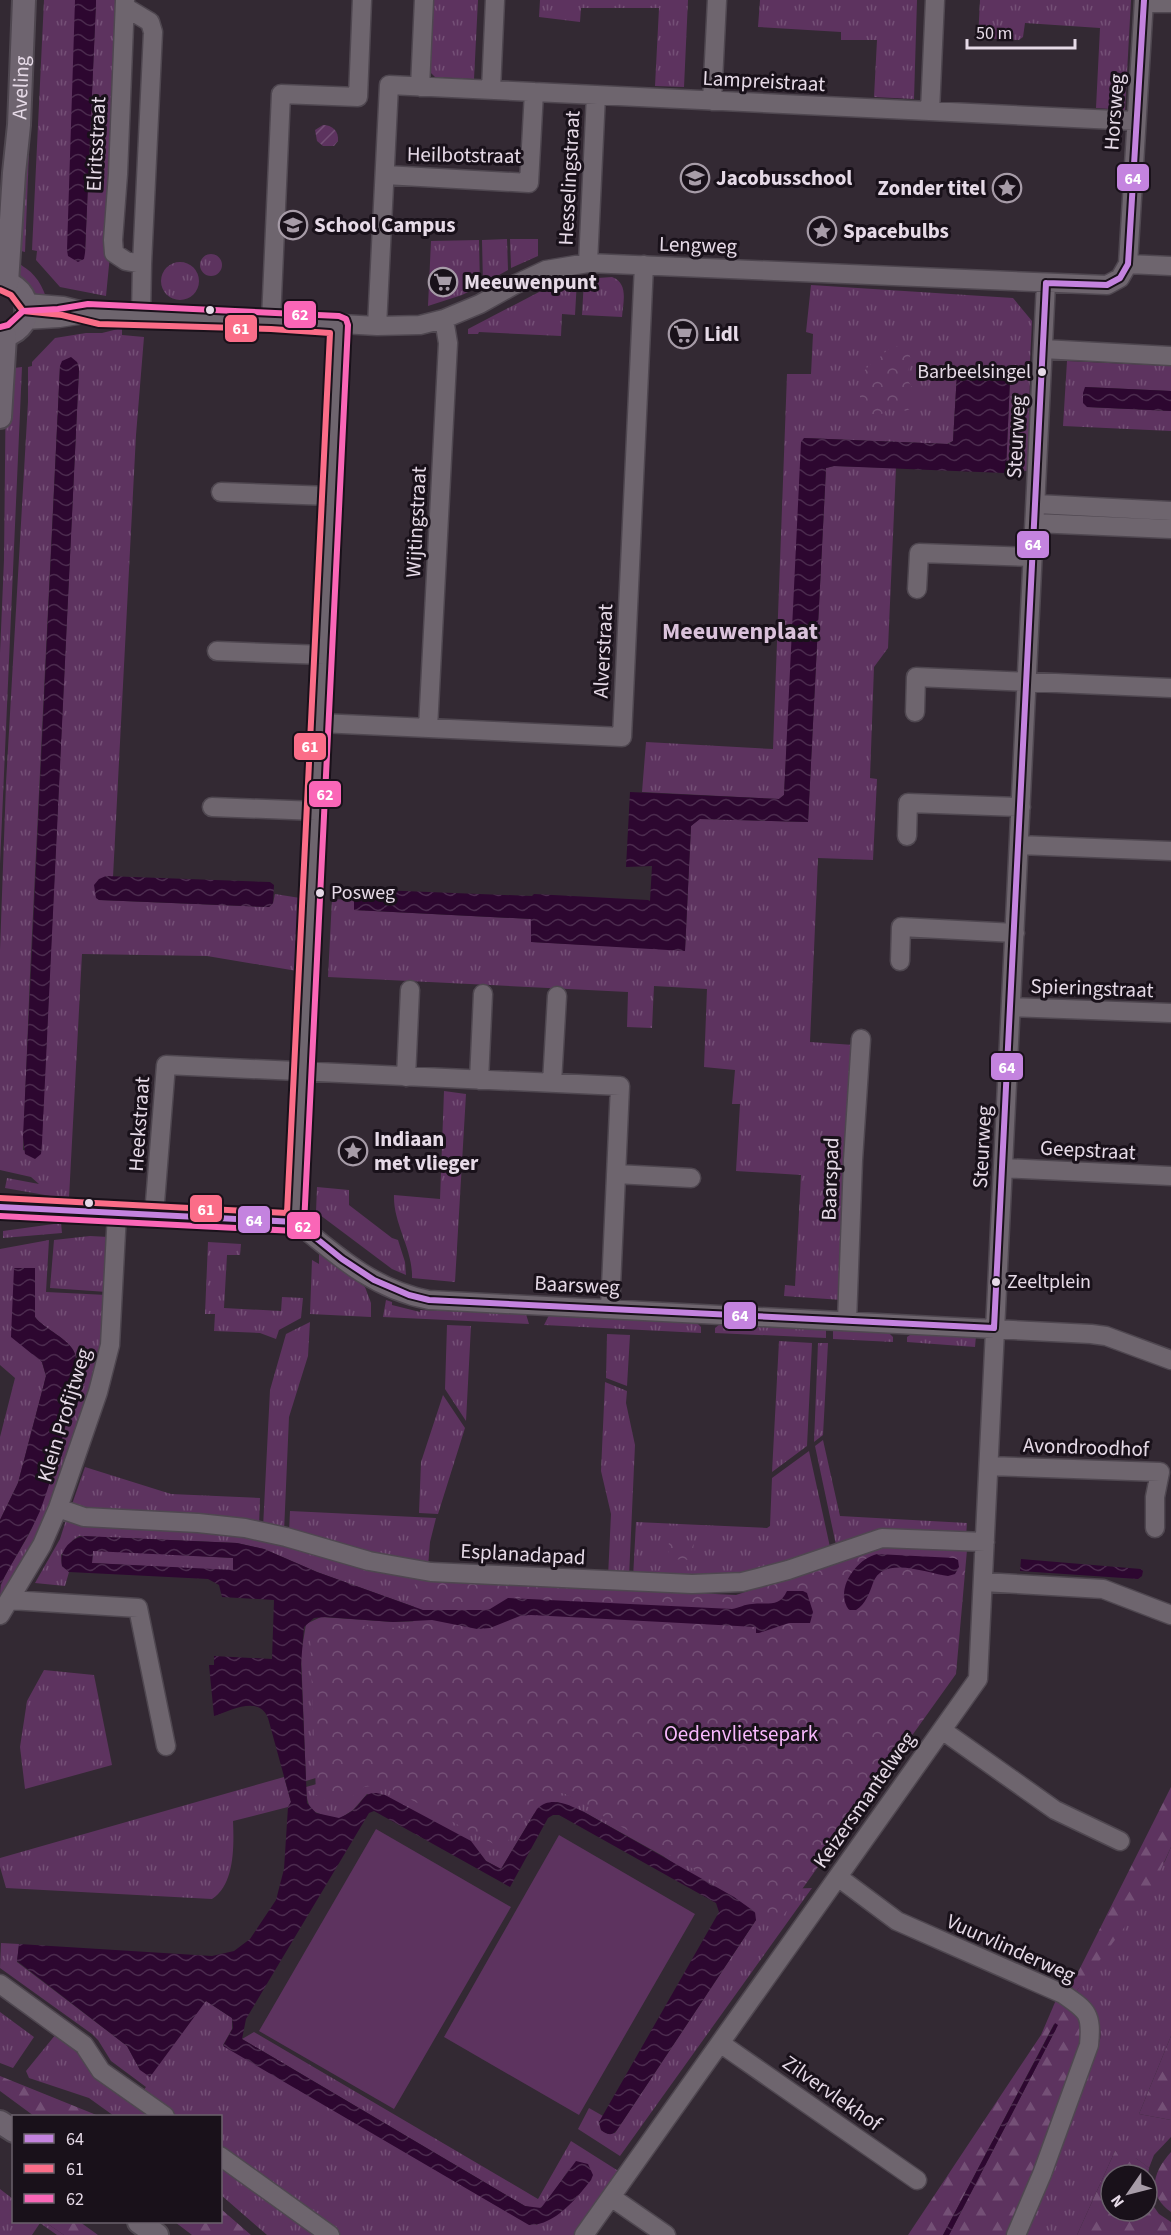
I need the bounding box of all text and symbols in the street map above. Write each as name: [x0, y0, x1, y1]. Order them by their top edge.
scale bar: [967, 12, 1075, 50]
text: 50 m: [976, 21, 1012, 46]
street label: Aveling: [4, 55, 37, 120]
street label: Lampreistraat: [702, 63, 826, 99]
street label: Horsweg: [1096, 72, 1132, 151]
street label: Elritsstraat: [79, 96, 113, 192]
street label: Hesselingstraat: [550, 110, 588, 246]
street label: Heilbotstraat: [407, 139, 521, 171]
school or university icon: Jacobusschool: [679, 162, 711, 194]
place label: Jacobusschool: [716, 163, 852, 193]
line badge: 64: [1116, 163, 1150, 192]
text: 64: [1125, 168, 1142, 190]
place icon: Zonder titel: [991, 172, 1023, 204]
place label: Zonder titel: [877, 173, 986, 203]
school or university icon: School Campus: [277, 209, 309, 241]
place label: School Campus: [314, 210, 456, 240]
place icon: Spacebulbs: [806, 215, 838, 247]
place label: Spacebulbs: [843, 216, 949, 246]
street label: Lengweg: [658, 229, 738, 261]
supermarket icon: Meeuwenpunt: [427, 266, 459, 298]
place label: Meeuwenpunt: [464, 267, 597, 297]
line badge: 62: [283, 300, 317, 329]
unlabelled marker: [204, 304, 216, 316]
text: 62: [292, 304, 308, 326]
line badge: 61: [224, 314, 258, 343]
text: 61: [233, 318, 249, 340]
supermarket icon: Lidl: [667, 318, 699, 350]
place label: Lidl: [704, 319, 739, 349]
place label: Barbeelsingel: [917, 358, 1031, 386]
marker: Barbeelsingel: [1036, 366, 1048, 378]
street label: Steurweg: [999, 394, 1033, 479]
street label: Wijtingstraat: [398, 466, 434, 578]
line badge: 64: [1016, 530, 1050, 559]
text: 64: [1025, 534, 1042, 556]
street label: Alverstraat: [586, 603, 620, 699]
district label: Meeuwenplaat: [662, 614, 818, 649]
line badge: 61: [293, 732, 327, 761]
text: 61: [302, 736, 318, 758]
line badge: 62: [308, 780, 342, 808]
text: 62: [317, 784, 333, 806]
place label: Posweg: [331, 879, 395, 907]
marker: Posweg: [314, 887, 326, 899]
street label: Spieringstraat: [1030, 971, 1154, 1005]
line badge: 64: [990, 1052, 1024, 1081]
text: 64: [999, 1057, 1016, 1079]
street label: Heekstraat: [121, 1075, 157, 1173]
street label: Steurweg: [965, 1104, 999, 1189]
place label: Indiaan met vlieger: [374, 1124, 479, 1178]
street label: Geepstraat: [1039, 1133, 1137, 1167]
place icon: Indiaan met vlieger: [337, 1135, 369, 1167]
street label: Baarspad: [814, 1137, 846, 1221]
line badge: 61: [189, 1194, 223, 1223]
unlabelled marker: [83, 1197, 95, 1209]
text: 61: [198, 1199, 214, 1221]
line badge: 64: [237, 1205, 271, 1234]
text: 64: [246, 1210, 263, 1232]
line badge: 62: [286, 1211, 321, 1240]
text: 62: [295, 1216, 311, 1238]
street label: Baarsweg: [534, 1268, 621, 1302]
place label: Zeeltplein: [1007, 1268, 1091, 1296]
marker: Zeeltplein: [990, 1276, 1002, 1288]
line badge: 64: [723, 1301, 757, 1330]
text: 64: [732, 1305, 749, 1327]
street label: Klein Profijtweg: [29, 1344, 99, 1486]
street label: Avondroodhof: [1023, 1430, 1150, 1464]
street label: Esplanadapad: [460, 1536, 586, 1572]
park label: Oedenvlietsepark: [664, 1719, 819, 1749]
street label: Keizersmantelweg: [806, 1725, 923, 1874]
street label: Vuurvlinderweg: [942, 1906, 1081, 1990]
street label: Zilvervlekhof: [776, 2048, 888, 2139]
legend: [12, 2115, 222, 2223]
text: 64: [66, 2127, 84, 2152]
text: 61: [66, 2157, 84, 2182]
north arrow: [1099, 2163, 1159, 2223]
text: 62: [66, 2187, 84, 2212]
text: N: [1105, 2190, 1130, 2212]

